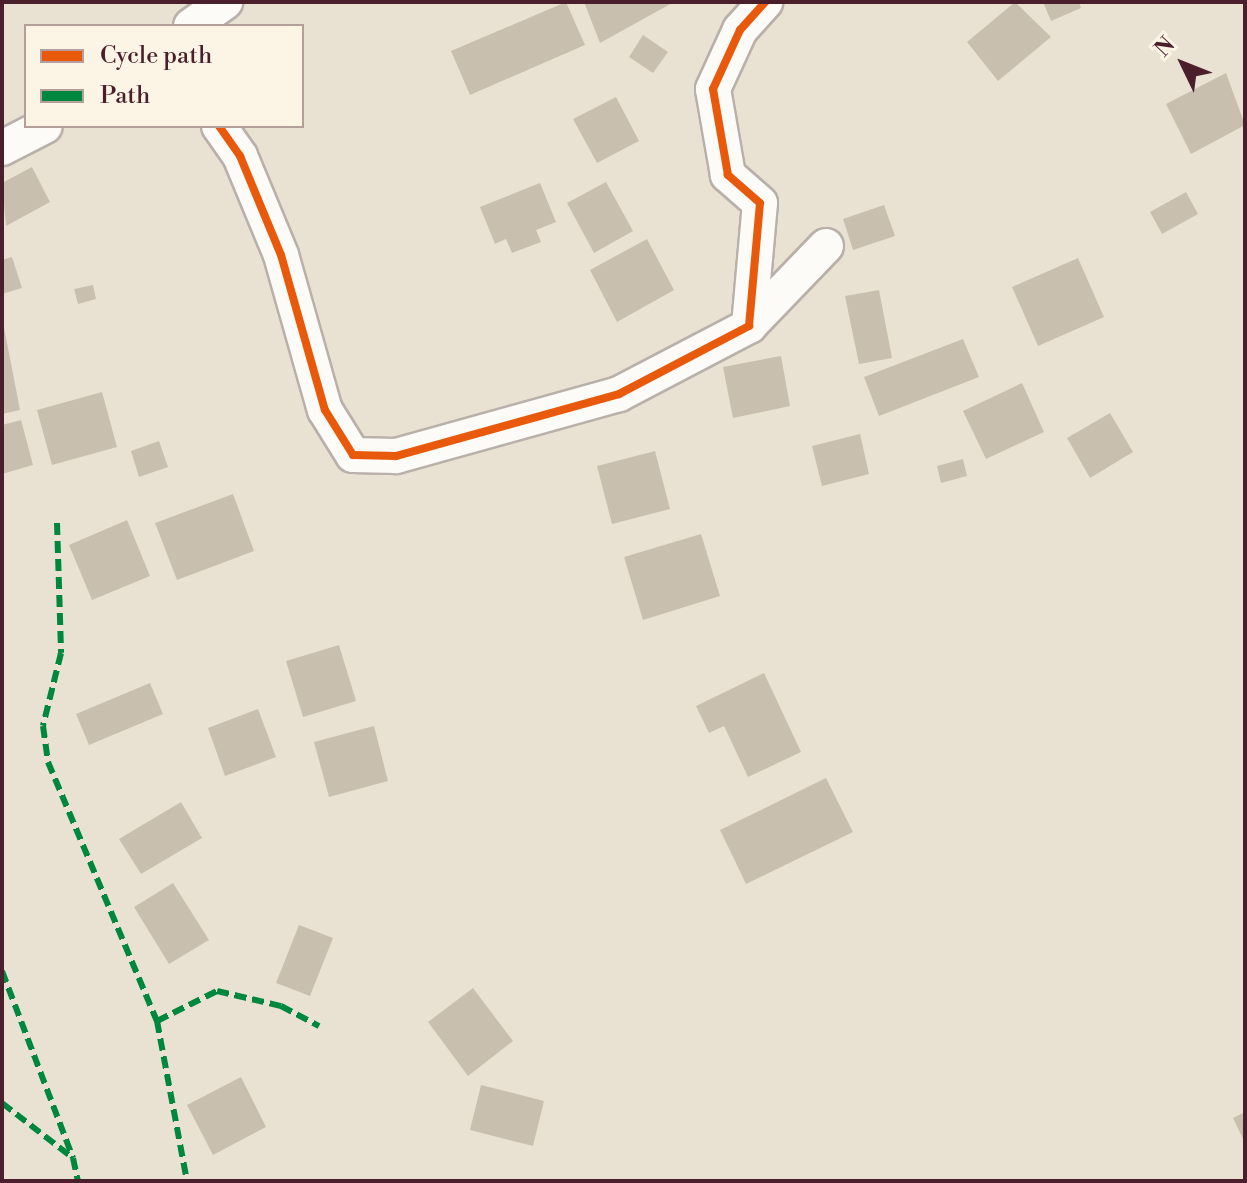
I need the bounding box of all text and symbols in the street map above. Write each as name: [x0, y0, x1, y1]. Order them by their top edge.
legend: [24, 24, 304, 128]
north arrow: [1143, 24, 1223, 104]
text: N: [1149, 32, 1181, 63]
text: Cycle path: [100, 41, 212, 71]
text: Path: [100, 81, 150, 111]

